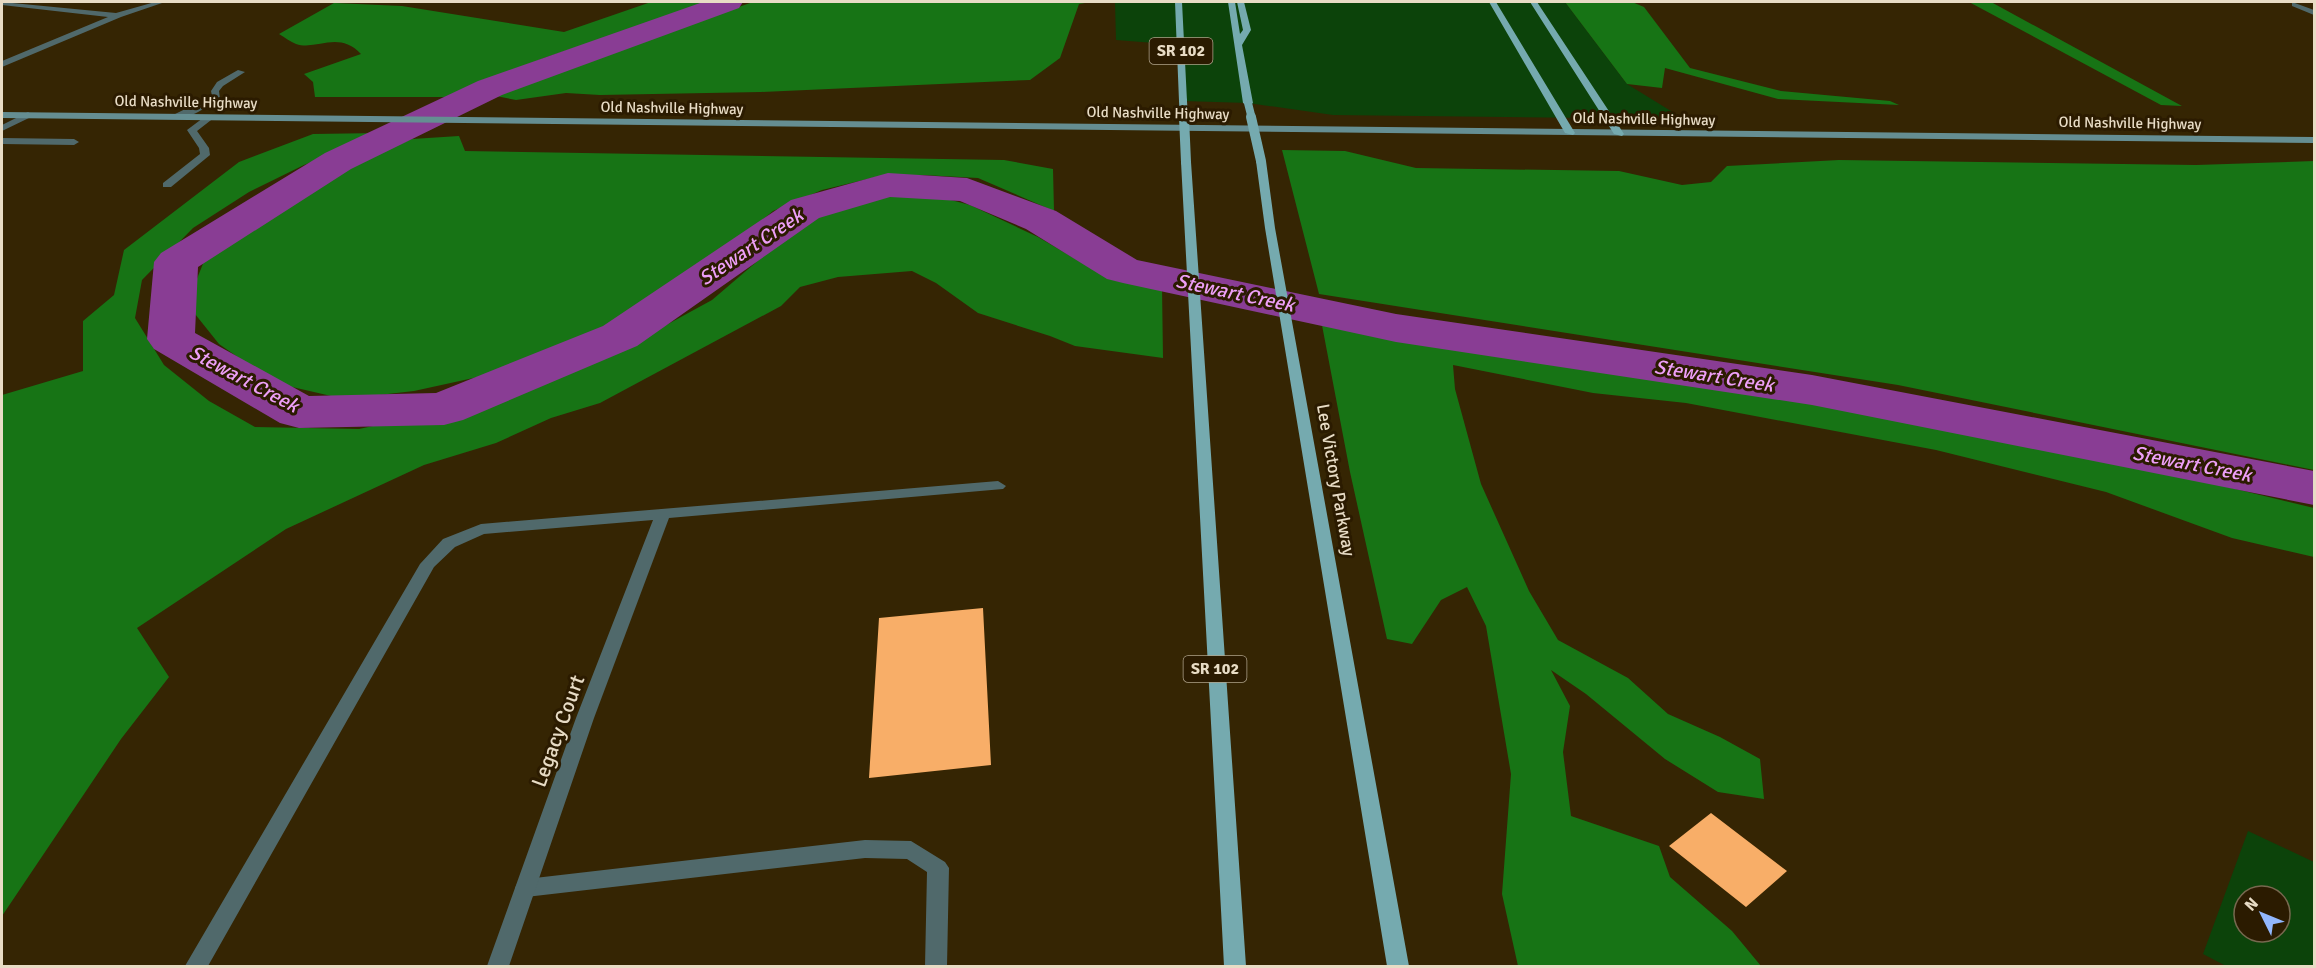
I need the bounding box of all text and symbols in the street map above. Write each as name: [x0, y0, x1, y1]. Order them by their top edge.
road number: SR 102: [1150, 38, 1212, 64]
street label: Old Nashville Highway: [114, 92, 258, 112]
street label: Old Nashville Highway: [600, 98, 744, 118]
street label: Old Nashville Highway: [1086, 103, 1230, 123]
street label: Old Nashville Highway: [1572, 109, 1716, 129]
street label: Old Nashville Highway: [2058, 113, 2202, 133]
water label: Stewart Creek: [694, 202, 810, 291]
water label: Stewart Creek: [1174, 268, 1298, 318]
water label: Stewart Creek: [185, 340, 305, 419]
water label: Stewart Creek: [1653, 354, 1777, 398]
street label: Lee Victory Parkway: [1312, 402, 1360, 558]
water label: Stewart Creek: [2131, 440, 2255, 488]
road number: SR 102: [1184, 656, 1246, 682]
street label: Legacy Court: [526, 671, 590, 791]
north arrow: [2232, 884, 2292, 944]
text: N: [2241, 894, 2263, 915]

